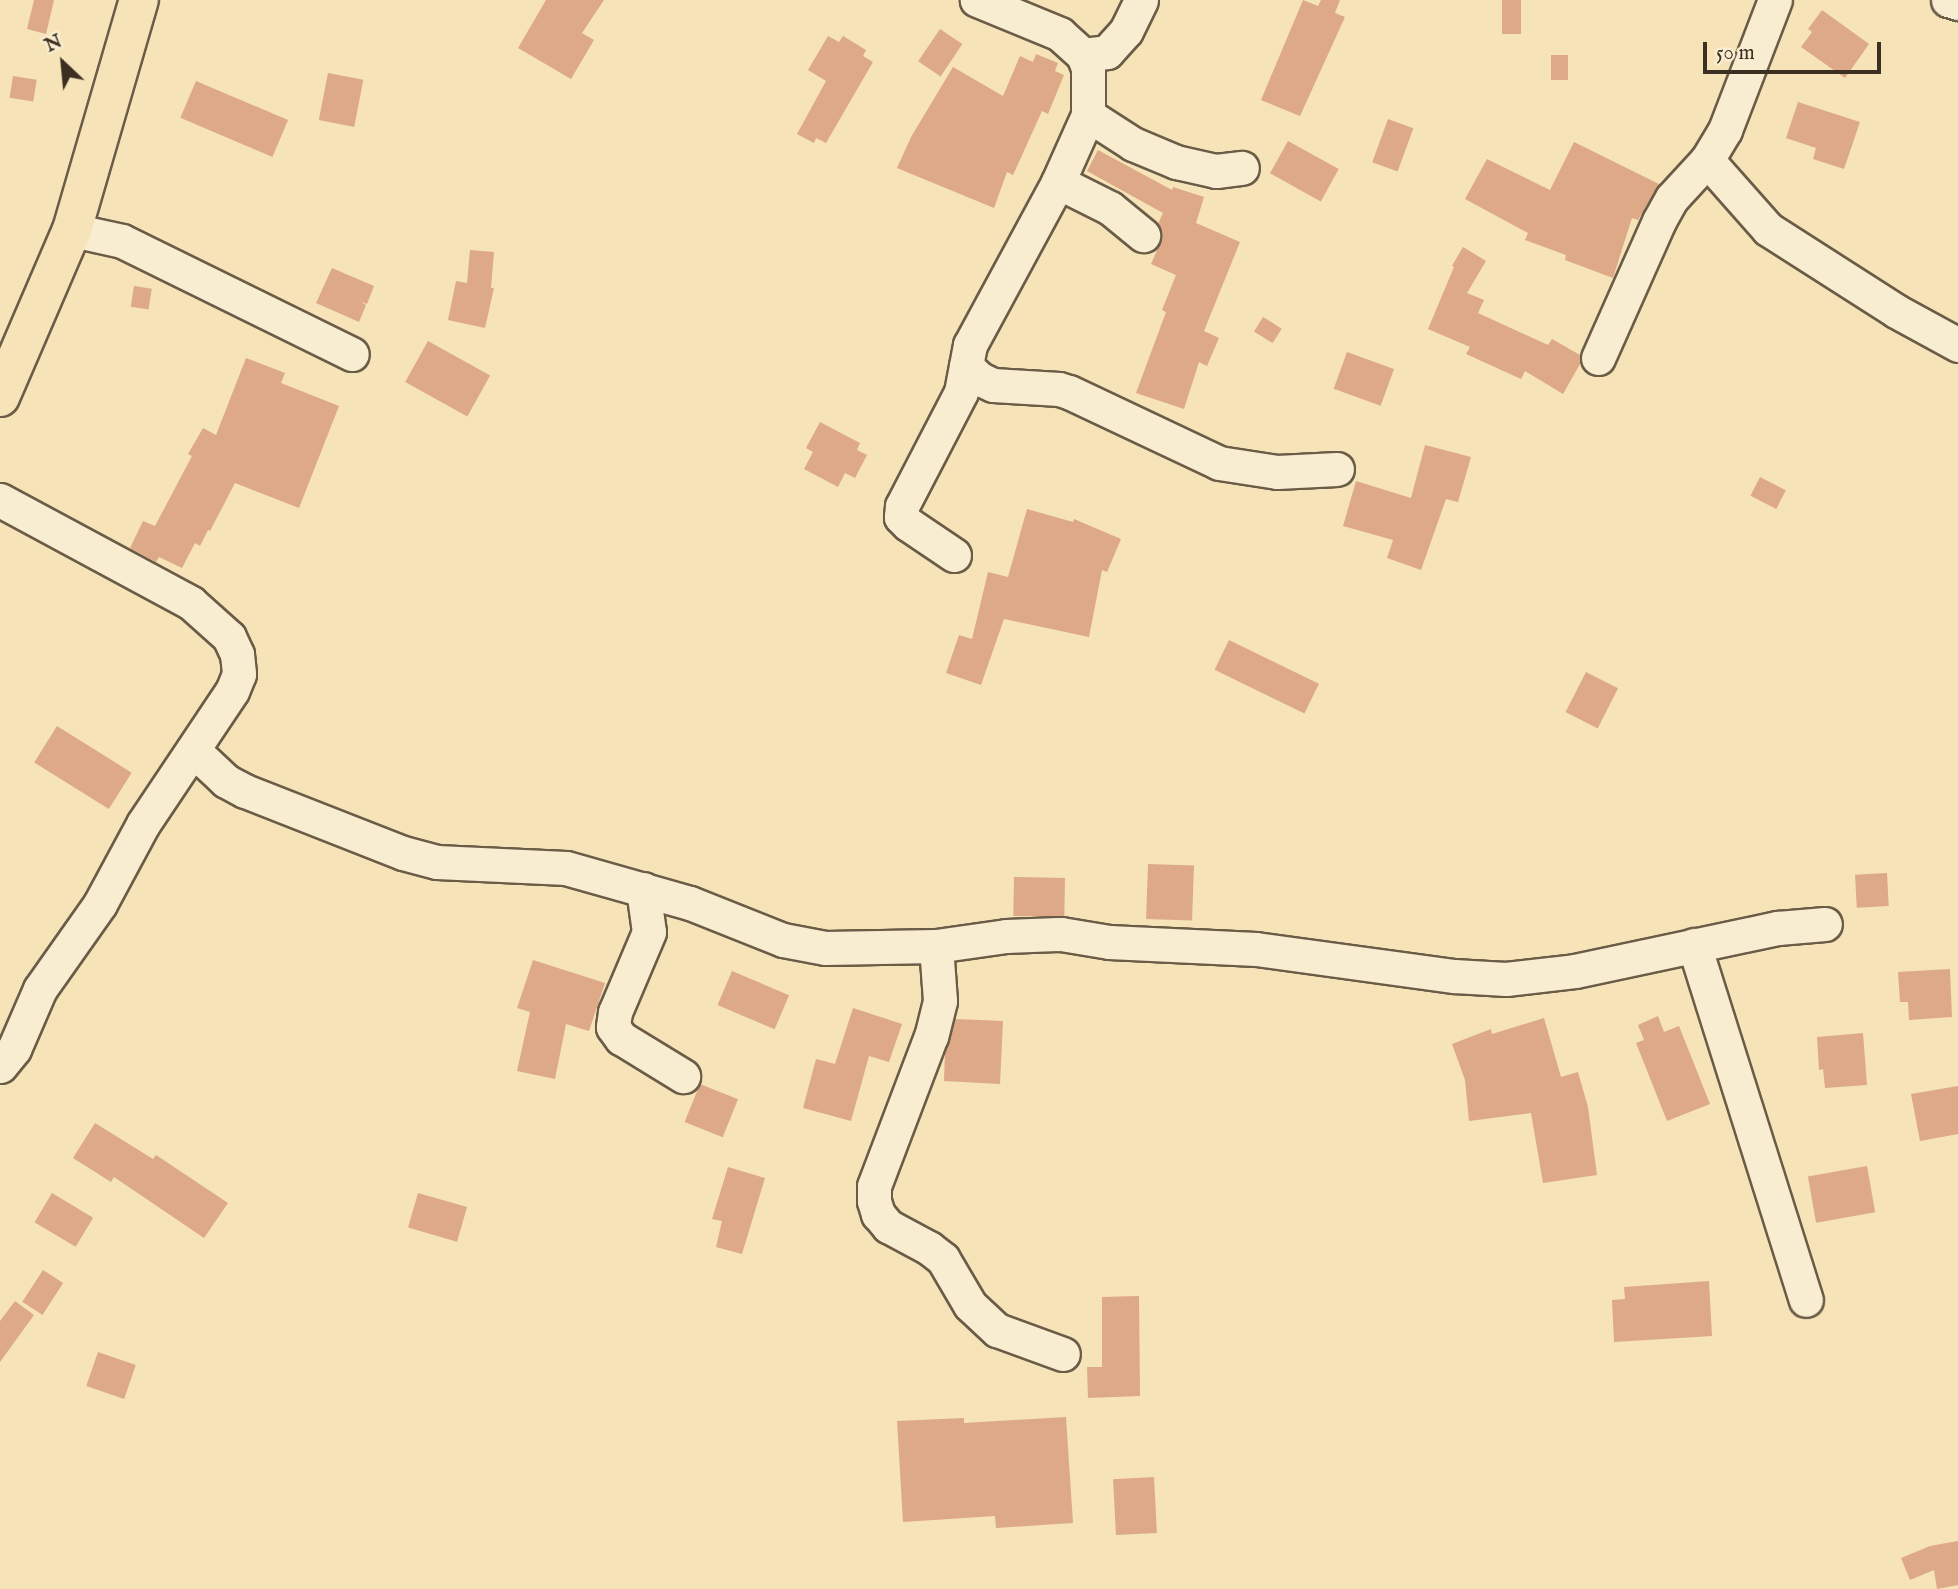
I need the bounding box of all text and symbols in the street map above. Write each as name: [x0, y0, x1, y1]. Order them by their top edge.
north arrow: [28, 28, 98, 98]
scale bar: [1706, 28, 1884, 72]
text: N: [41, 30, 66, 59]
text: 50 m: [1716, 40, 1755, 67]

